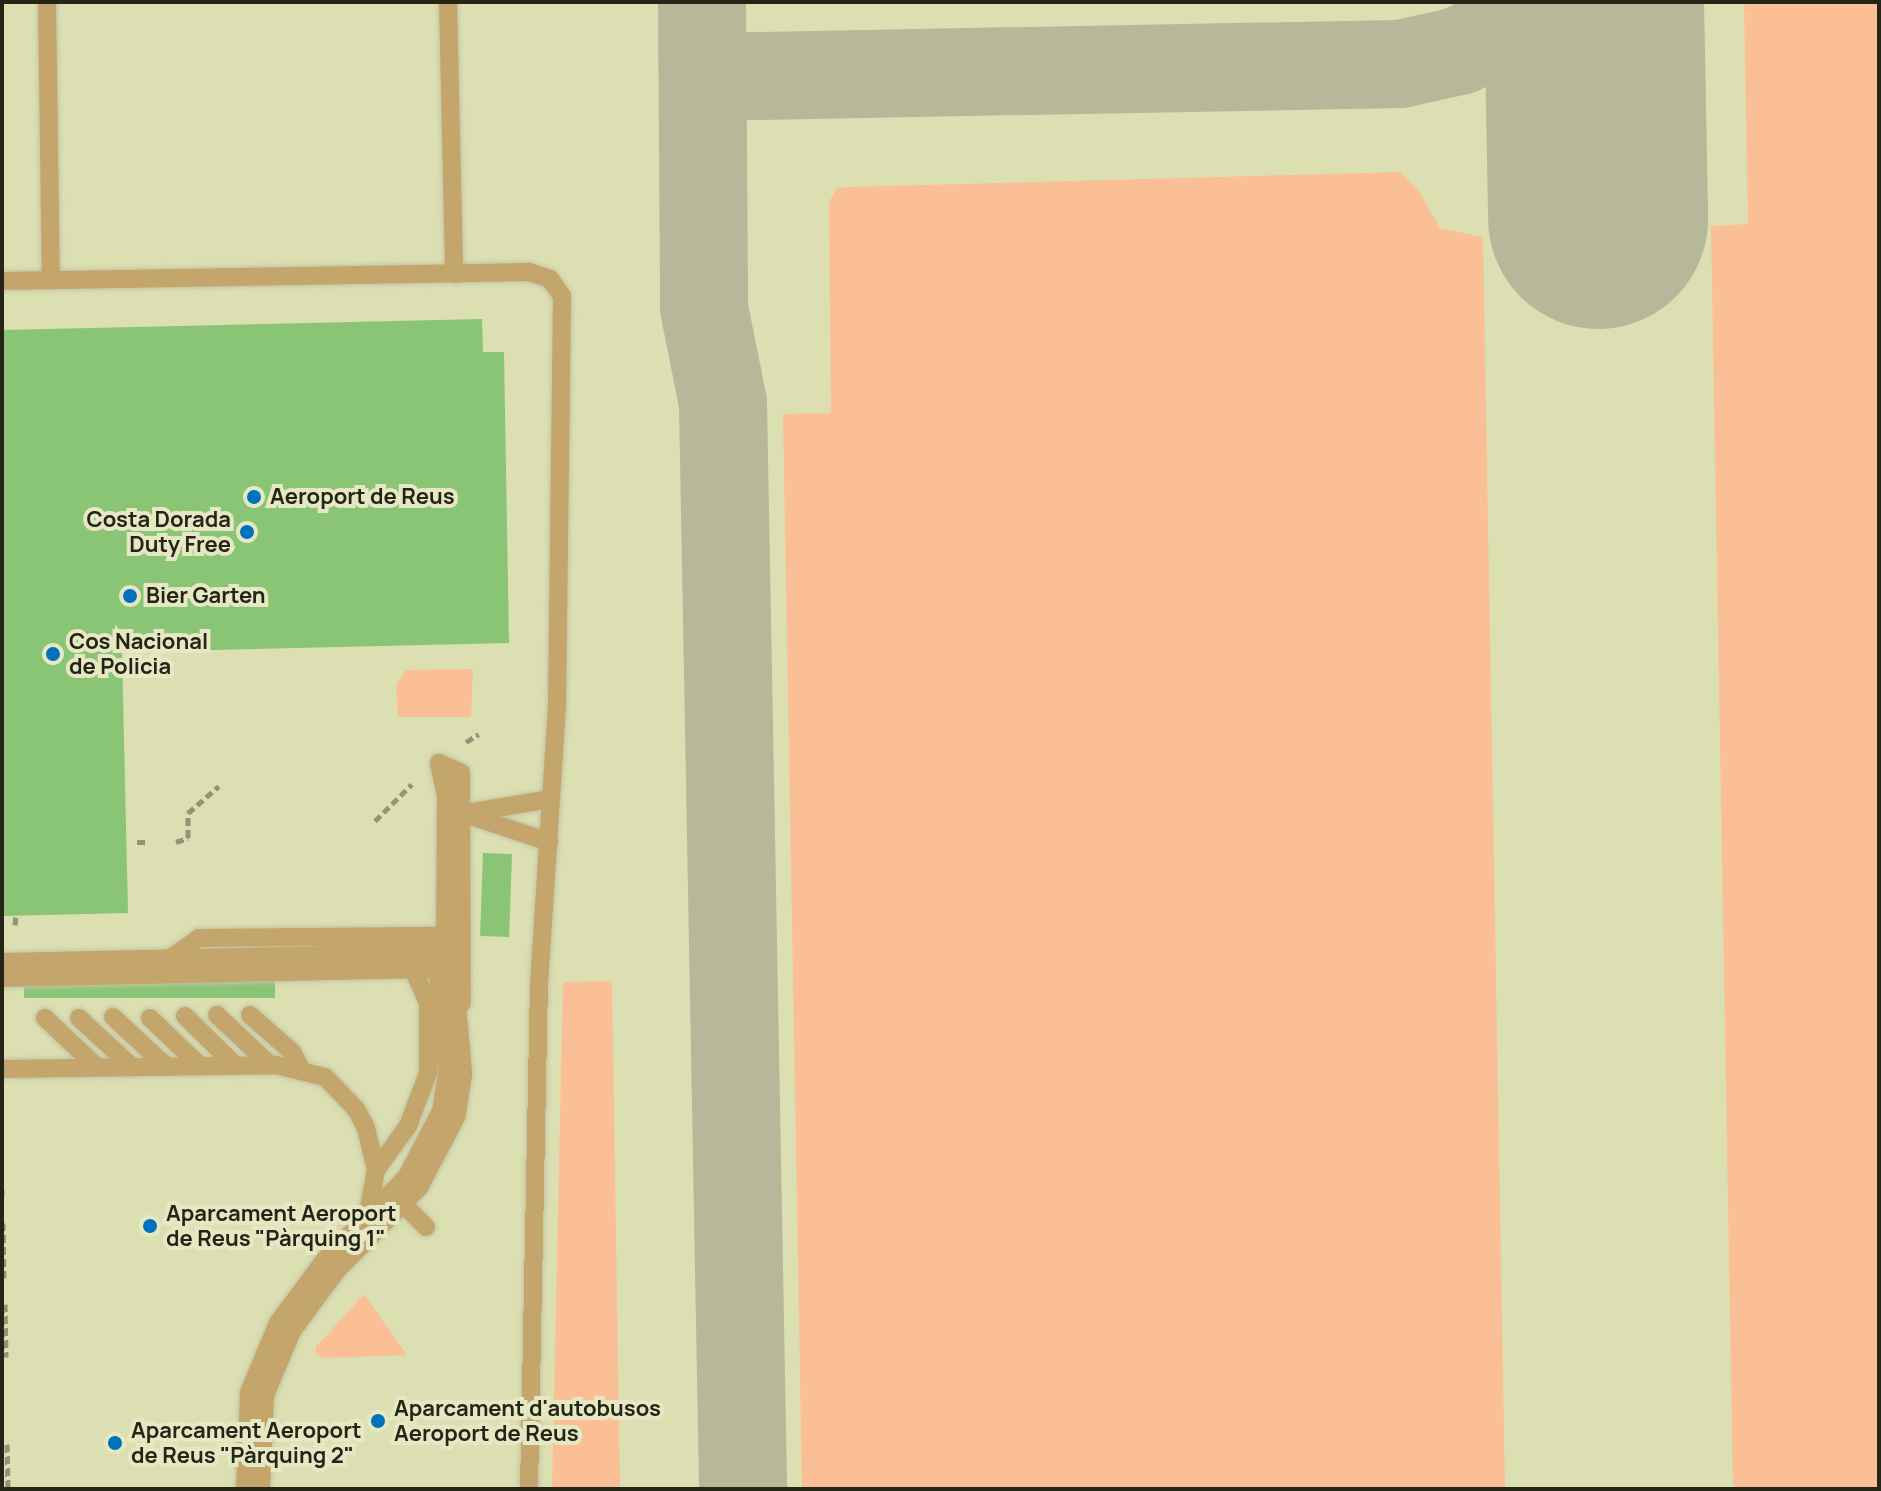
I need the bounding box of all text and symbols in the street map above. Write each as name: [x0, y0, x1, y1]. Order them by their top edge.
place label: Aeroport de Reus: [270, 484, 455, 510]
marker: Aeroport de Reus: [245, 488, 263, 506]
place label: Costa Dorada Duty Free: [86, 506, 231, 558]
marker: Costa Dorada Duty Free: [238, 523, 256, 541]
place label: Bier Garten: [146, 583, 266, 609]
marker: Bier Garten: [121, 587, 139, 605]
place label: Cos Nacional de Policia: [69, 628, 208, 680]
marker: Cos Nacional de Policia: [44, 645, 62, 663]
place label: Aparcament Aeroport de Reus "Pàrquing 1": [166, 1200, 396, 1252]
marker: Aparcament Aeroport de Reus "Pàrquing 1": [141, 1217, 159, 1235]
place label: Aparcament d'autobusos Aeroport de Reus: [394, 1395, 661, 1446]
marker: Aparcament d'autobusos Aeroport de Reus: [369, 1412, 387, 1430]
place label: Aparcament Aeroport de Reus "Pàrquing 2": [131, 1417, 361, 1468]
marker: Aparcament Aeroport de Reus "Pàrquing 2": [106, 1434, 124, 1452]

